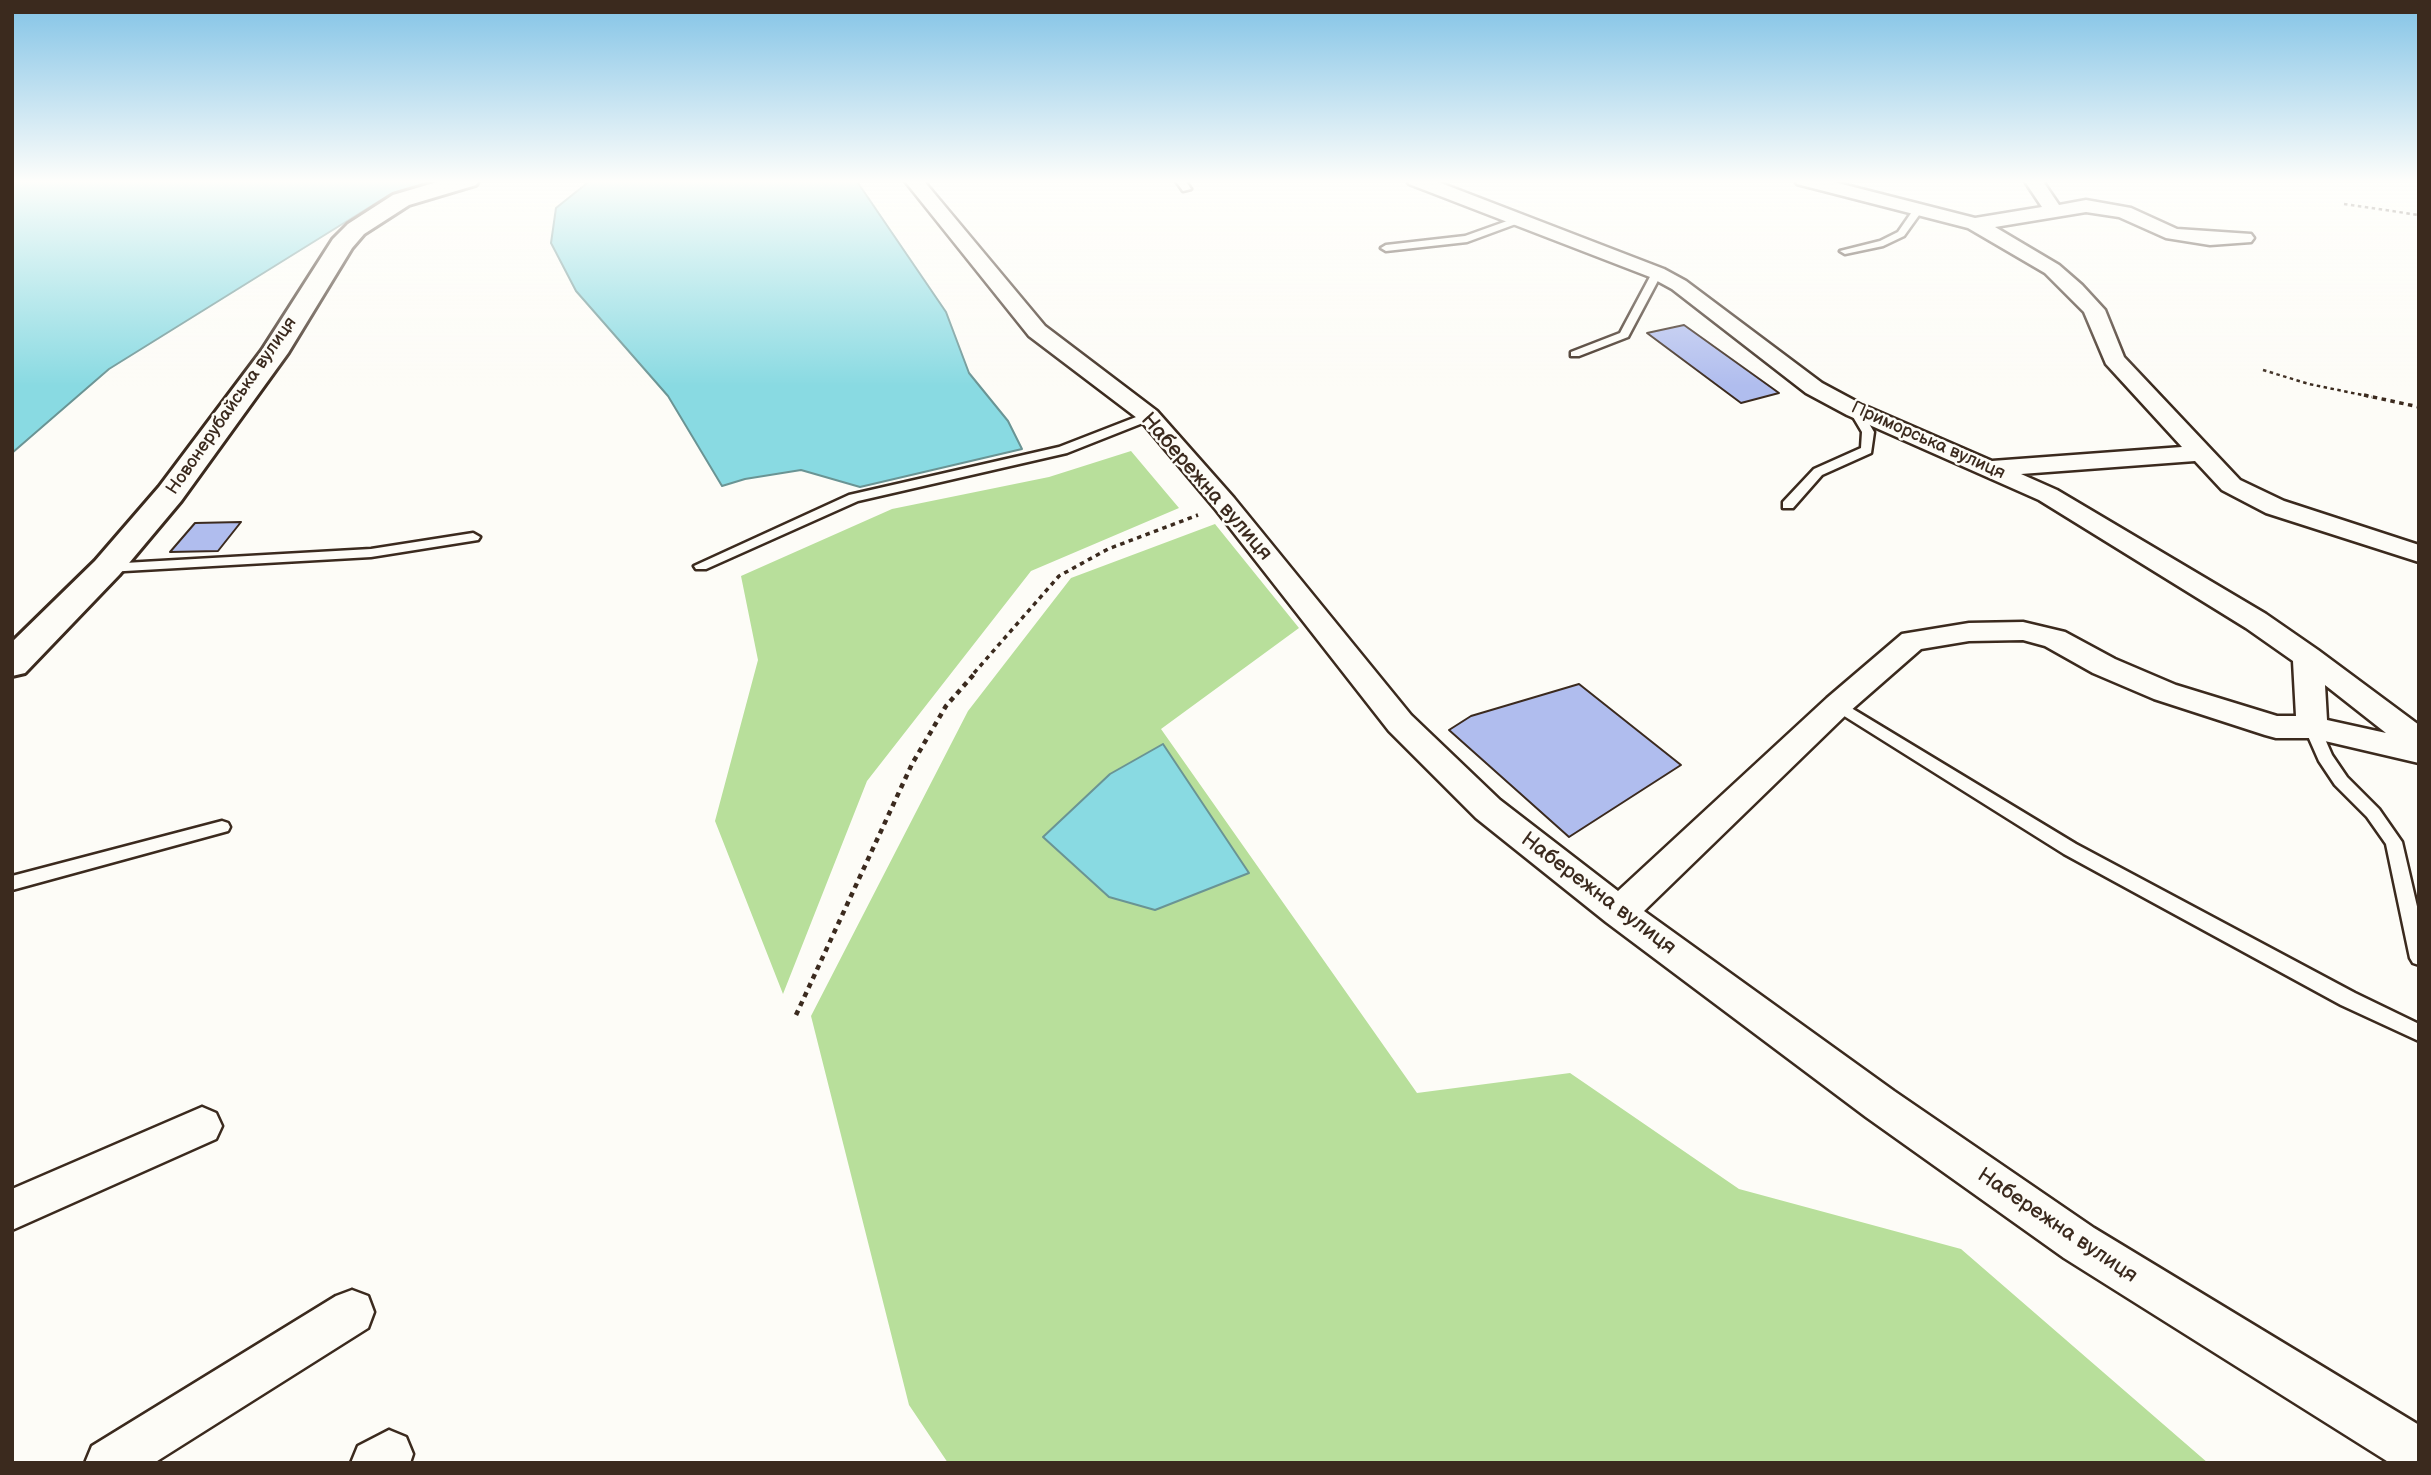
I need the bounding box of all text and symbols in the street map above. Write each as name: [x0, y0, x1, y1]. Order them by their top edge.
street label: Новонерубайська вулиця: [162, 313, 302, 499]
street label: Приморська вулиця: [1848, 397, 2008, 485]
street label: Набережна вулиця: [1135, 408, 1277, 566]
street label: Набережна вулиця: [1515, 827, 1681, 961]
street label: Набережна вулиця: [1972, 1163, 2142, 1289]

